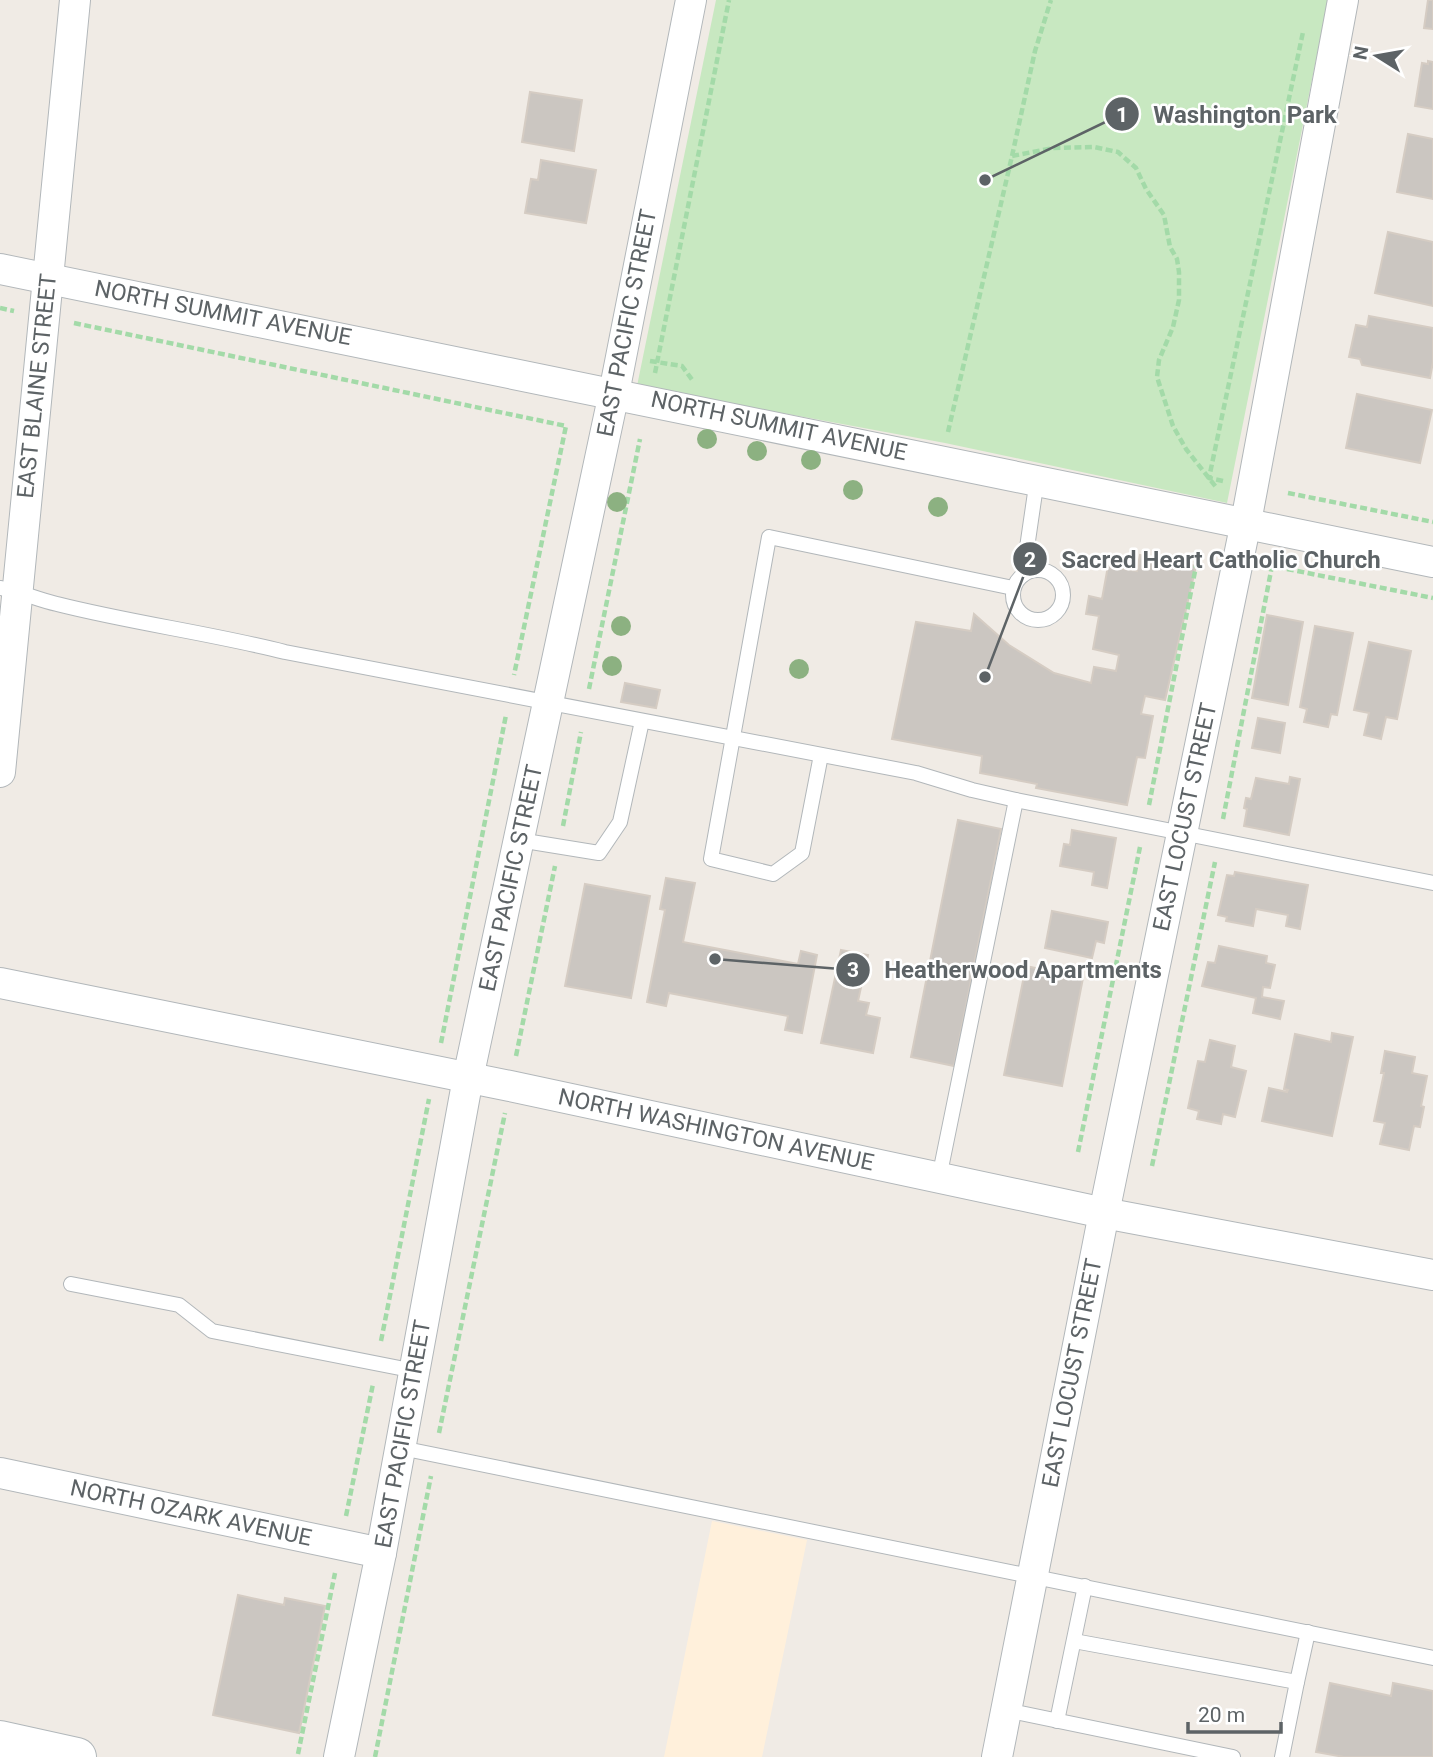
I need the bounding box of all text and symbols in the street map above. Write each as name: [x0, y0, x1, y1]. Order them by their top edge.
north arrow: [1342, 21, 1412, 91]
text: N: [1348, 44, 1373, 62]
callout: Washington Park: [1104, 92, 1351, 137]
text: Washington Park: [1153, 101, 1338, 129]
text: 1: [1116, 103, 1128, 127]
street label: EAST PACIFIC STREET: [592, 207, 662, 439]
street label: EAST BLAINE STREET: [12, 272, 62, 500]
street label: NORTH SUMMIT AVENUE: [92, 275, 354, 351]
street label: NORTH SUMMIT AVENUE: [648, 386, 910, 466]
callout: Sacred Heart Catholic Church: [1012, 537, 1394, 582]
text: Sacred Heart Catholic Church: [1061, 546, 1381, 574]
text: 2: [1024, 548, 1036, 572]
street label: EAST LOCUST STREET: [1148, 700, 1222, 933]
street label: EAST PACIFIC STREET: [474, 762, 548, 994]
callout: Heatherwood Apartments: [835, 947, 1176, 992]
text: Heatherwood Apartments: [884, 956, 1162, 984]
text: 3: [847, 958, 859, 982]
street label: NORTH WASHINGTON AVENUE: [556, 1083, 876, 1177]
street label: EAST LOCUST STREET: [1037, 1256, 1107, 1490]
street label: EAST PACIFIC STREET: [370, 1318, 436, 1550]
street label: NORTH OZARK AVENUE: [68, 1474, 314, 1552]
scale bar: [1188, 1690, 1281, 1734]
text: 20 m: [1198, 1703, 1245, 1727]

